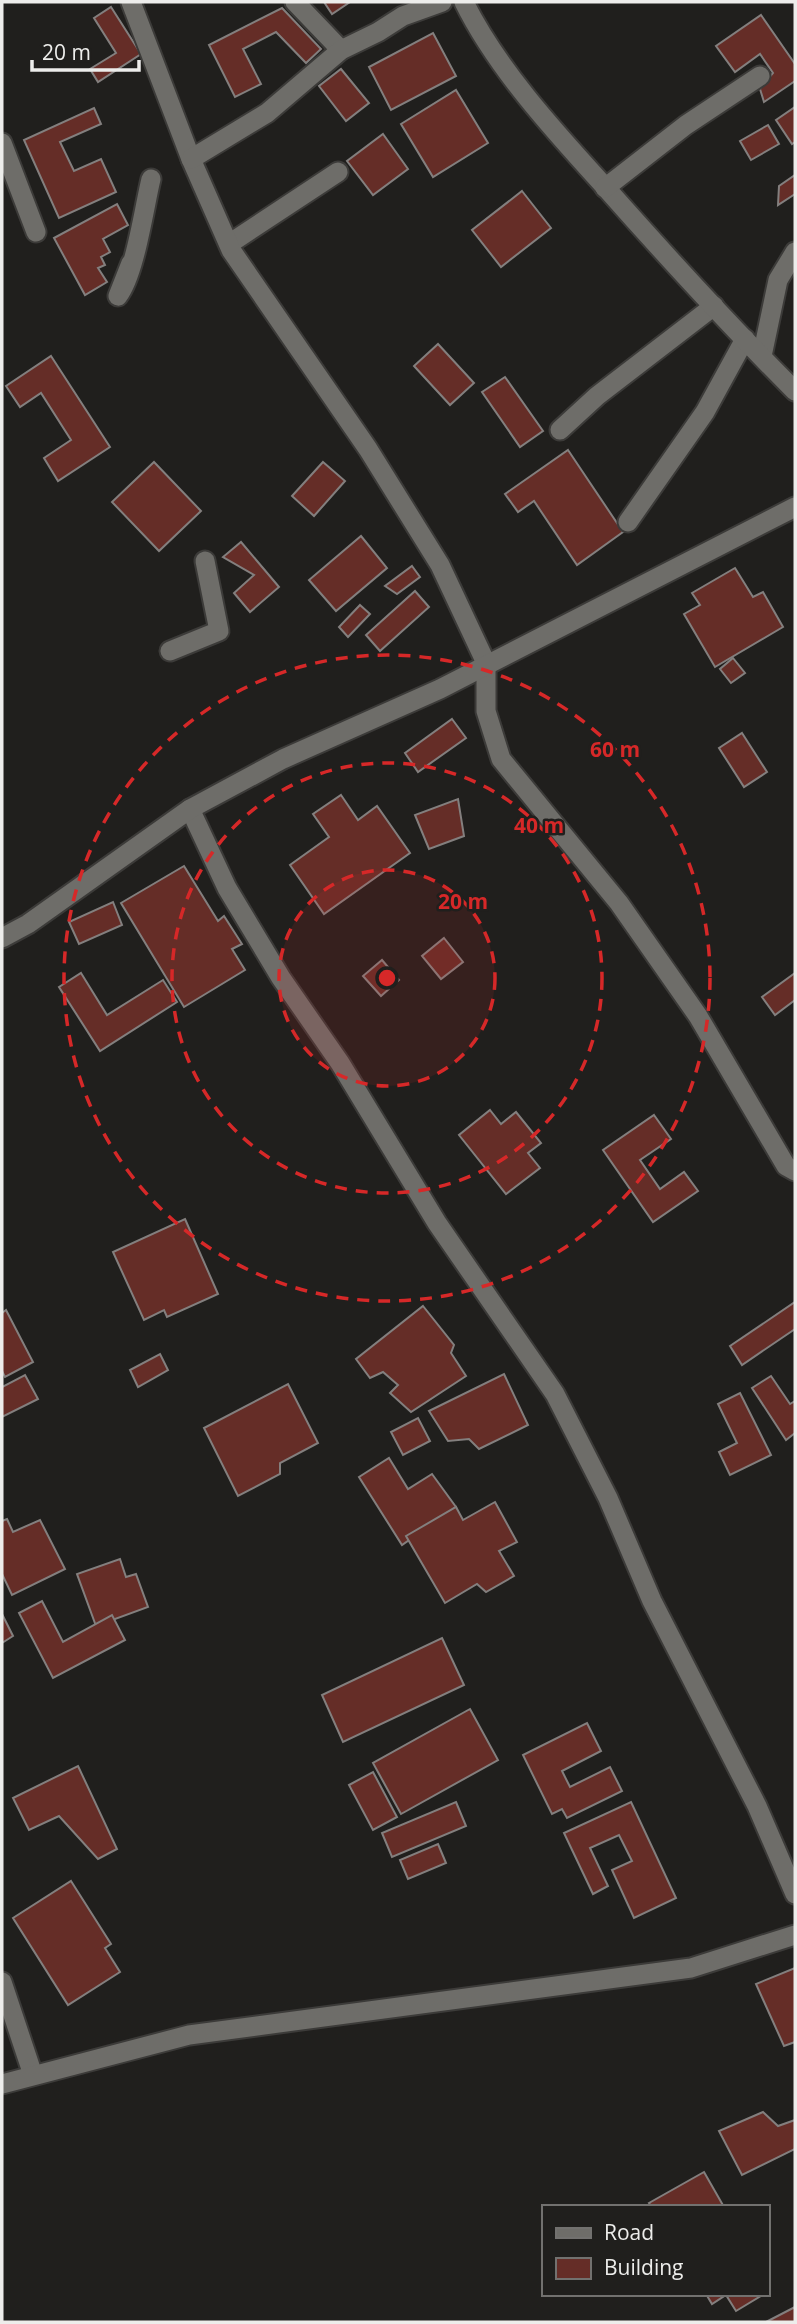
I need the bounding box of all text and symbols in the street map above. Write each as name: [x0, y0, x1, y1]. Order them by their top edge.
scale bar: [32, 28, 138, 72]
text: 20 m: [42, 38, 91, 66]
text: 60 m: [590, 735, 640, 763]
text: 40 m: [514, 811, 564, 839]
text: 20 m: [438, 887, 488, 915]
centre of rings: [375, 966, 399, 990]
legend: [542, 2205, 769, 2296]
text: Road: [604, 2218, 654, 2246]
text: Building: [604, 2253, 683, 2281]

